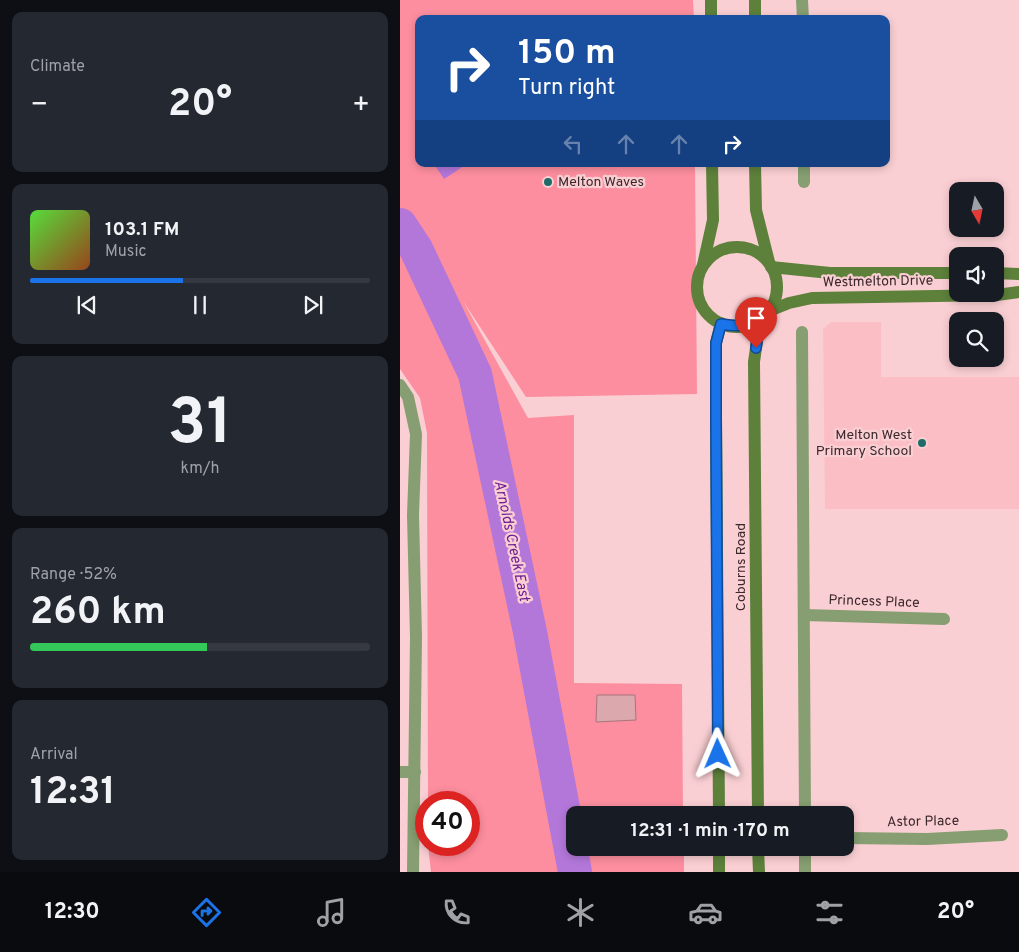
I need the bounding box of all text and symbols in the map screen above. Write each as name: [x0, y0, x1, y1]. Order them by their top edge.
text: 150 m: [518, 32, 616, 76]
icon: right: [435, 35, 500, 100]
text: Climate: [30, 57, 85, 77]
text: Turn right: [518, 75, 615, 102]
text: 20°: [168, 81, 232, 130]
text: −: [30, 88, 48, 124]
text: +: [352, 88, 370, 124]
icon: left: [559, 130, 587, 158]
icon: ahead: [612, 130, 640, 158]
icon: ahead: [665, 130, 693, 158]
icon: right: [718, 130, 746, 158]
place label: Melton Waves: [558, 174, 644, 191]
marker: Melton Waves: [542, 176, 554, 188]
north arrow: [949, 182, 1004, 238]
map controls: [949, 182, 1004, 367]
text: 103.1 FM: [105, 218, 179, 242]
text: Music: [105, 242, 146, 262]
button: sound: [949, 247, 1004, 302]
street label: Westmelton Drive: [823, 273, 933, 291]
icon: previous: [73, 291, 101, 319]
icon: pause: [186, 291, 214, 319]
icon: next: [299, 291, 327, 319]
pin: [735, 297, 777, 348]
icon: arrive: [742, 304, 770, 332]
button: search: [949, 312, 1004, 367]
text: 31: [168, 385, 232, 467]
place label: Melton West Primary School: [816, 427, 912, 460]
marker: Melton West Primary School: [916, 437, 928, 449]
text: km/h: [181, 459, 219, 479]
water label: Arnolds Creek East: [489, 479, 533, 604]
street label: Coburns Road: [733, 523, 750, 611]
text: Range · 52%: [30, 565, 117, 585]
text: 260 km: [30, 589, 166, 638]
street label: Princess Place: [828, 592, 920, 612]
position arrow: [691, 727, 743, 779]
text: Arrival: [30, 745, 78, 765]
text: 12:31: [30, 769, 116, 818]
speed limit sign: 40: [415, 791, 480, 856]
street label: Astor Place: [887, 813, 959, 831]
text: 12:31 · 1 min · 170 m: [630, 819, 790, 843]
icon: directions: [189, 895, 224, 930]
icon: music: [314, 895, 349, 930]
icon: phone: [439, 895, 474, 930]
icon: climate: [563, 895, 598, 930]
icon: car: [688, 895, 723, 930]
icon: filters: [812, 895, 847, 930]
text: 12:30: [45, 899, 100, 926]
text: 20°: [937, 899, 974, 926]

